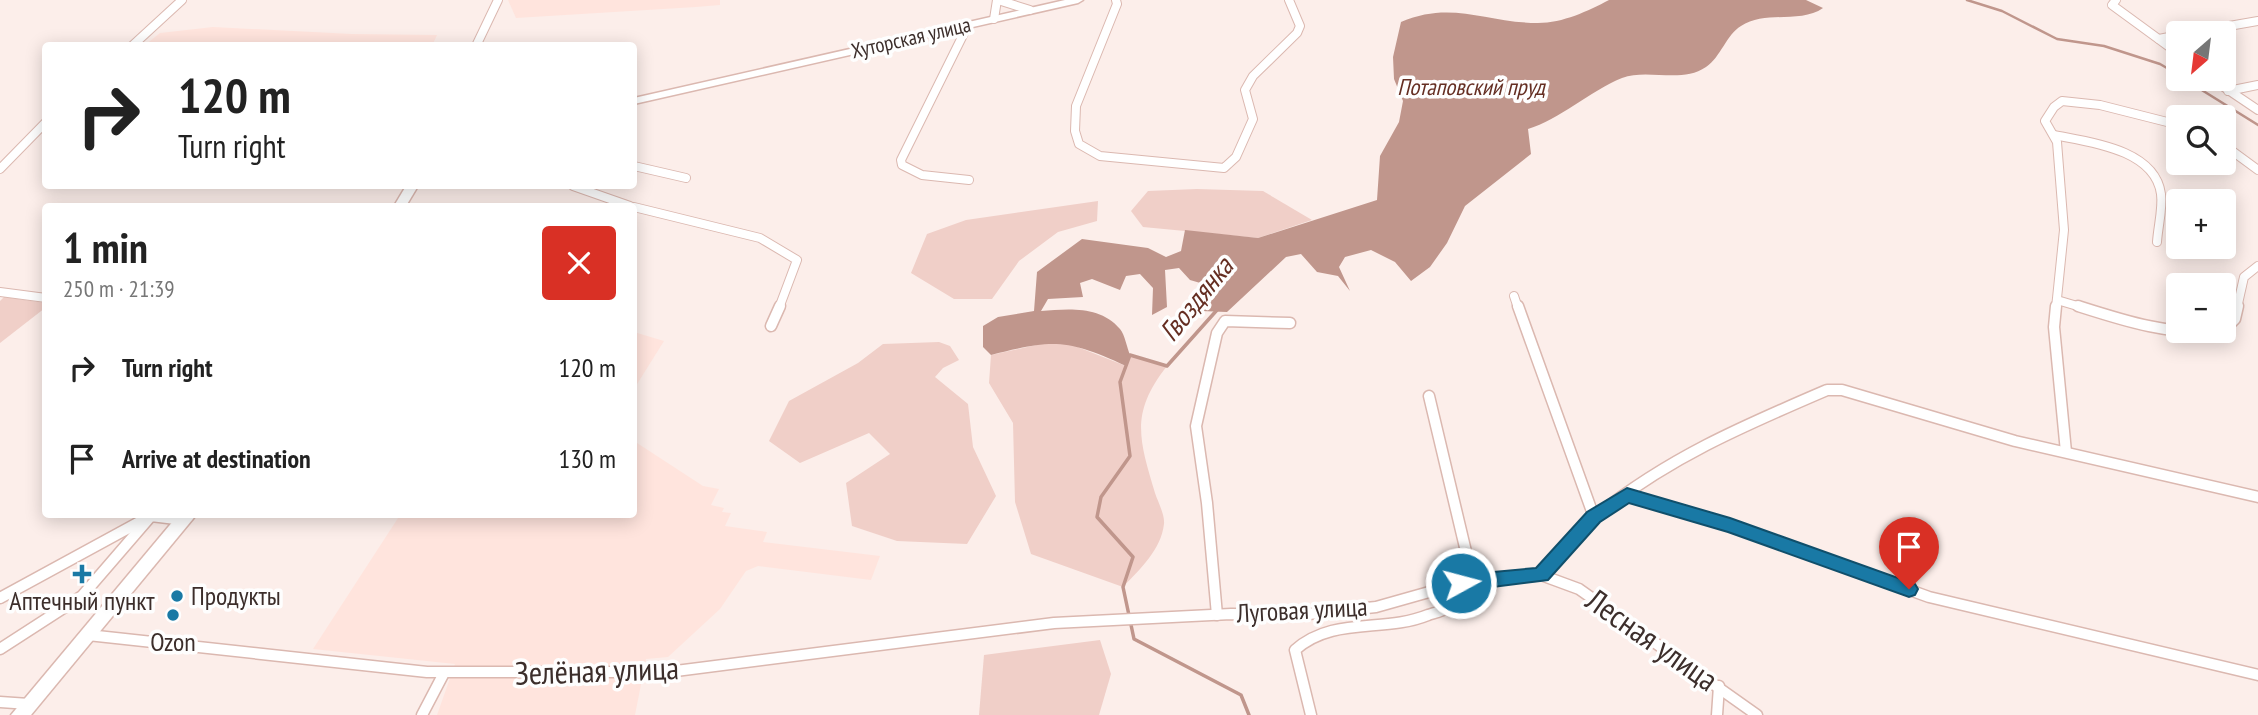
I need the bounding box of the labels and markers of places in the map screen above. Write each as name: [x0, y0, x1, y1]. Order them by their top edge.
pin: [1879, 517, 1939, 589]
marker: Аптечный пункт: [74, 566, 90, 582]
place label: Продукты: [191, 579, 281, 612]
place label: Аптечный пункт: [9, 584, 155, 617]
marker: Продукты: [169, 588, 185, 604]
marker: Ozon: [165, 607, 181, 623]
place label: Ozon: [150, 625, 196, 658]

